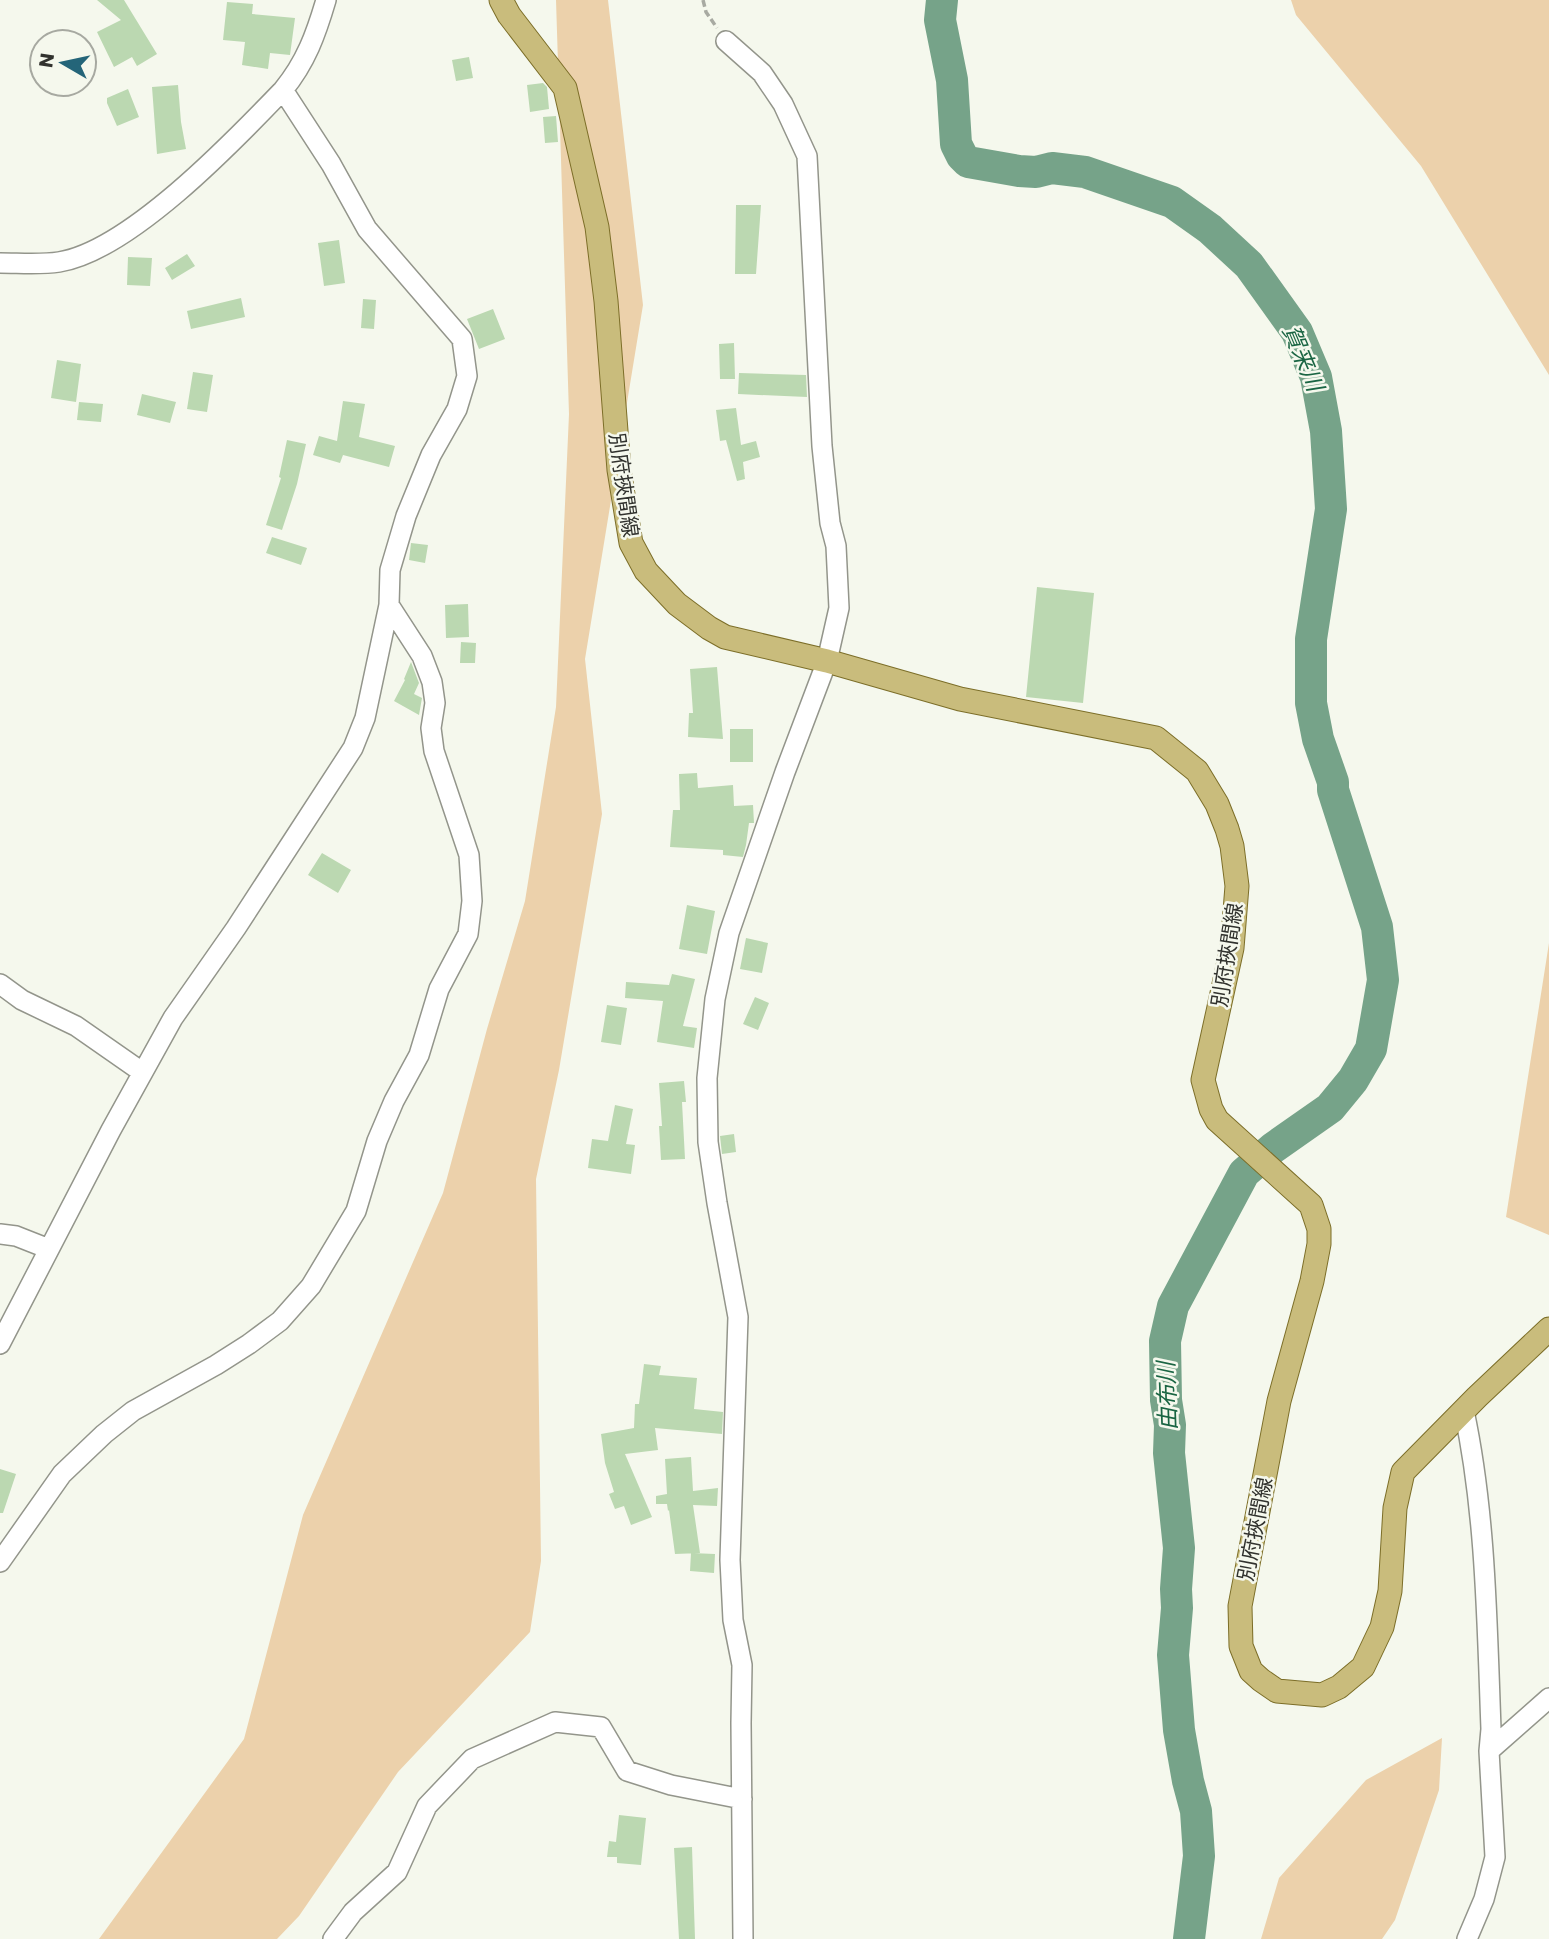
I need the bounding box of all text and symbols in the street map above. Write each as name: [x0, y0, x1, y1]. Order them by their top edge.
north arrow: [28, 28, 98, 98]
text: N: [32, 51, 61, 70]
water label: 賀来川: [1275, 320, 1332, 399]
street label: 別府挾間線: [602, 431, 646, 539]
street label: 別府挾間線: [1204, 901, 1250, 1009]
water label: 由布川: [1150, 1358, 1184, 1431]
street label: 別府挾間線: [1231, 1475, 1279, 1583]

